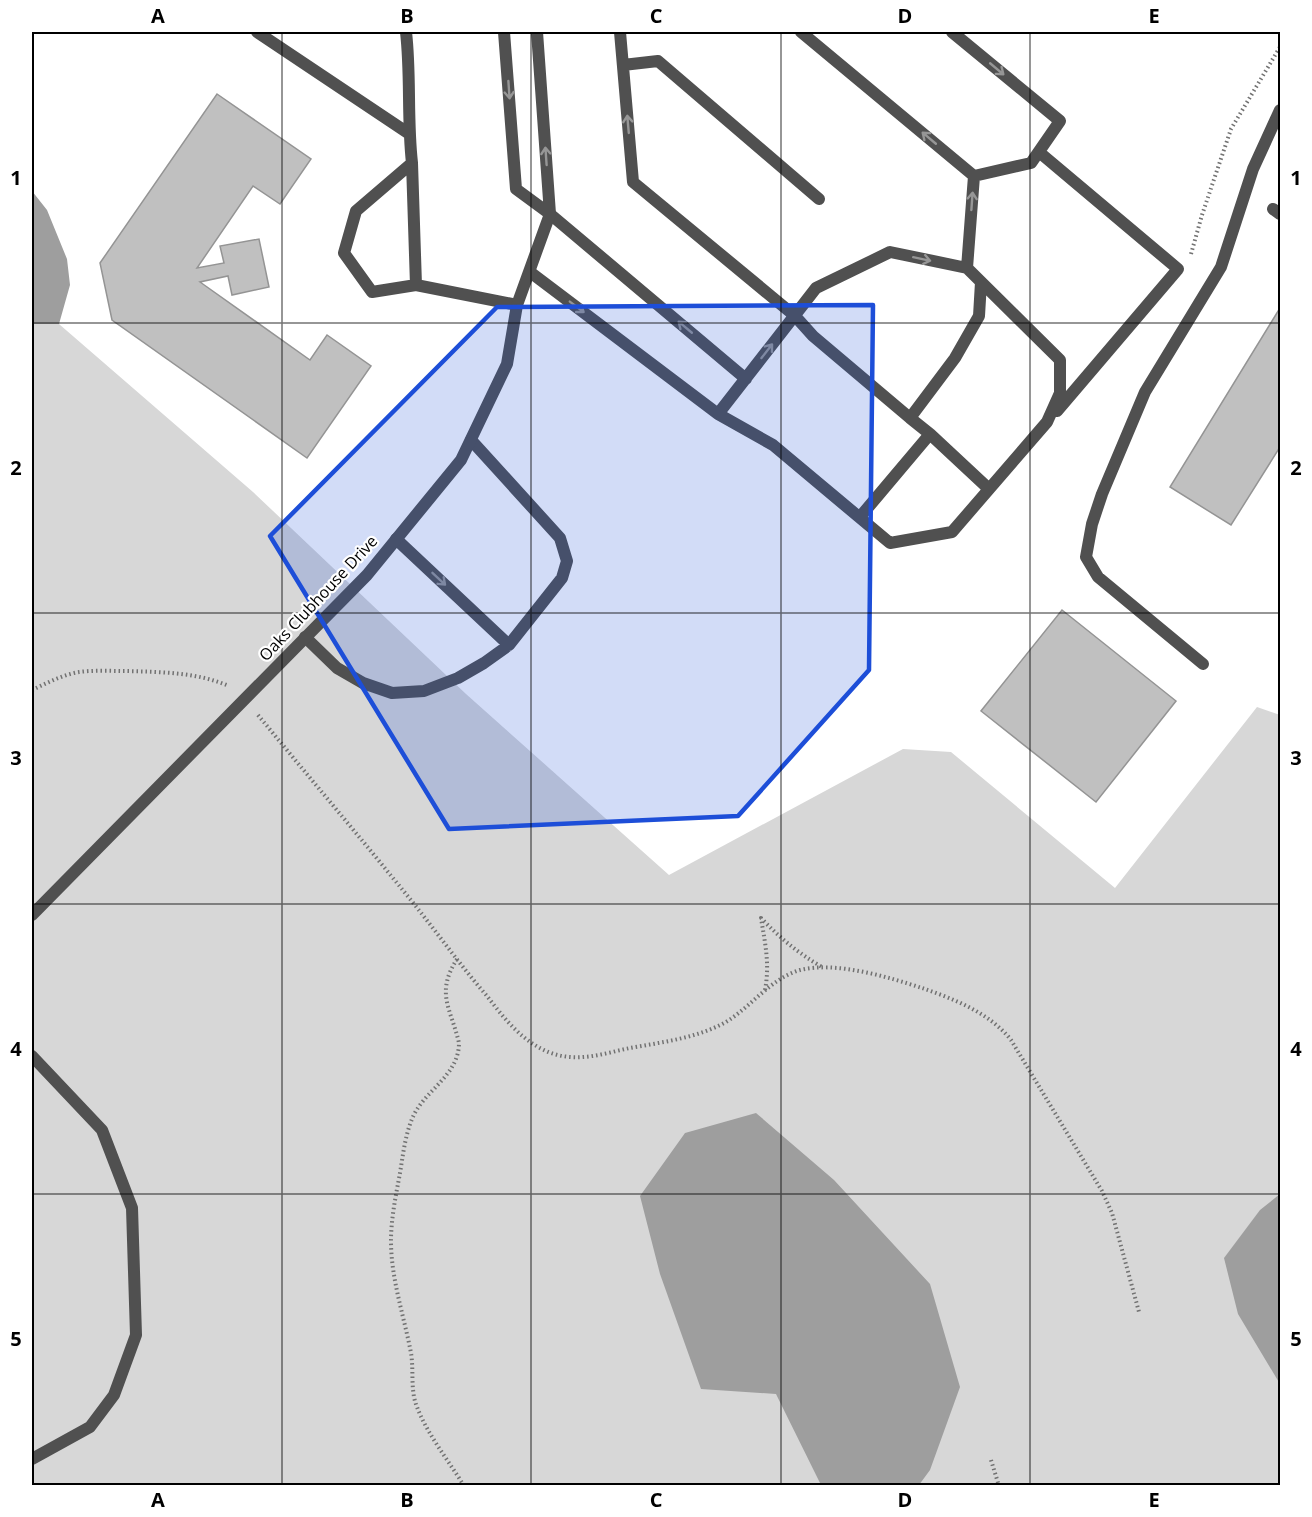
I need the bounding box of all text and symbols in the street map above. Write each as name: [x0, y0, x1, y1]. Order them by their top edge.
text: A: [151, 2, 165, 29]
text: B: [400, 2, 414, 29]
text: C: [650, 2, 663, 29]
text: D: [898, 2, 912, 29]
text: E: [1148, 2, 1160, 29]
one-way arrow: [989, 62, 1004, 76]
one-way arrow: [504, 79, 515, 99]
one-way arrow: [622, 114, 633, 134]
one-way arrow: [921, 132, 937, 145]
one-way arrow: [540, 146, 551, 166]
text: 1: [10, 164, 22, 191]
text: 1: [1290, 164, 1302, 191]
one-way arrow: [967, 192, 978, 212]
one-way arrow: [912, 254, 931, 265]
one-way arrow: [568, 301, 584, 314]
one-way arrow: [677, 321, 693, 334]
one-way arrow: [761, 344, 773, 360]
text: 2: [10, 454, 22, 481]
text: 2: [1290, 454, 1302, 481]
street label: Oaks Clubhouse Drive: [254, 530, 382, 666]
one-way arrow: [431, 572, 446, 586]
text: 3: [10, 744, 22, 771]
text: 3: [1290, 744, 1302, 771]
text: 4: [10, 1035, 22, 1062]
text: 4: [1290, 1035, 1302, 1062]
text: 5: [10, 1325, 22, 1352]
text: 5: [1290, 1325, 1302, 1352]
text: A: [151, 1486, 165, 1513]
text: B: [400, 1486, 414, 1513]
text: C: [650, 1486, 663, 1513]
text: D: [898, 1486, 912, 1513]
text: E: [1148, 1486, 1160, 1513]

